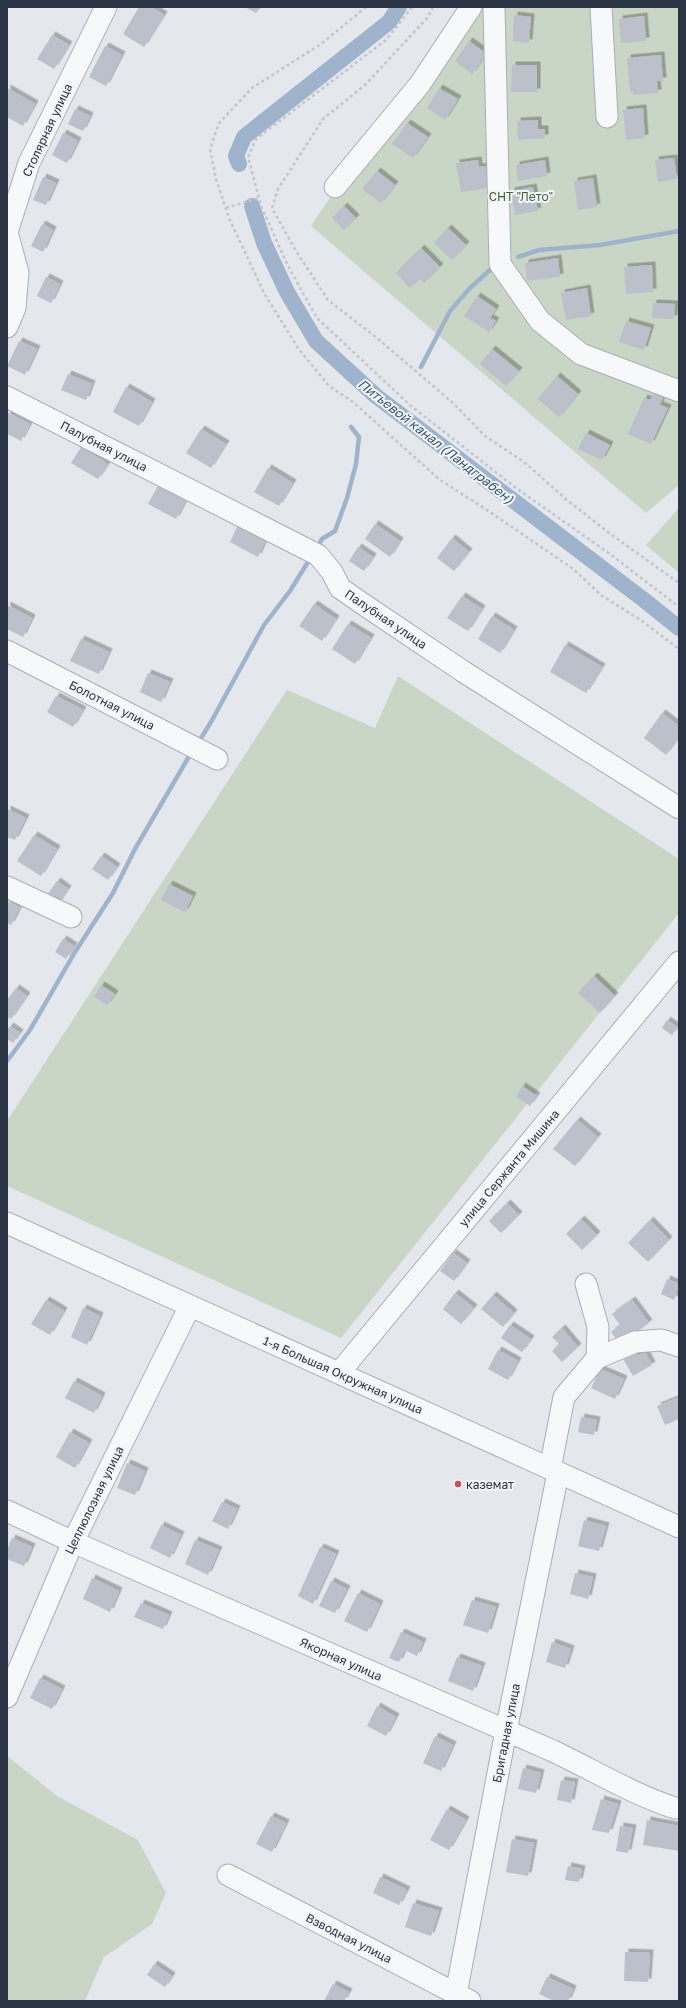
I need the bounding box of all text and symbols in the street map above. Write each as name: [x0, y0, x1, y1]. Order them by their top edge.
street label: Столярная улица: [19, 81, 75, 179]
park label: СНТ "Лето": [489, 189, 553, 204]
water label: Питьевой канал (Ландграбен): [355, 375, 517, 507]
street label: Палубная улица: [58, 418, 150, 474]
street label: Палубная улица: [342, 586, 430, 652]
street label: Болотная улица: [67, 677, 157, 733]
street label: улица Сержанта Мишина: [456, 1106, 562, 1230]
street label: 1-я Большая Окружная улица: [261, 1333, 425, 1417]
street label: Целлюлозная улица: [61, 1443, 127, 1557]
place label: каземат: [466, 1477, 514, 1492]
marker: каземат: [453, 1479, 463, 1489]
street label: Якорная улица: [297, 1634, 385, 1684]
street label: Бригадная улица: [489, 1682, 523, 1784]
street label: Взводная улица: [303, 1910, 395, 1966]

